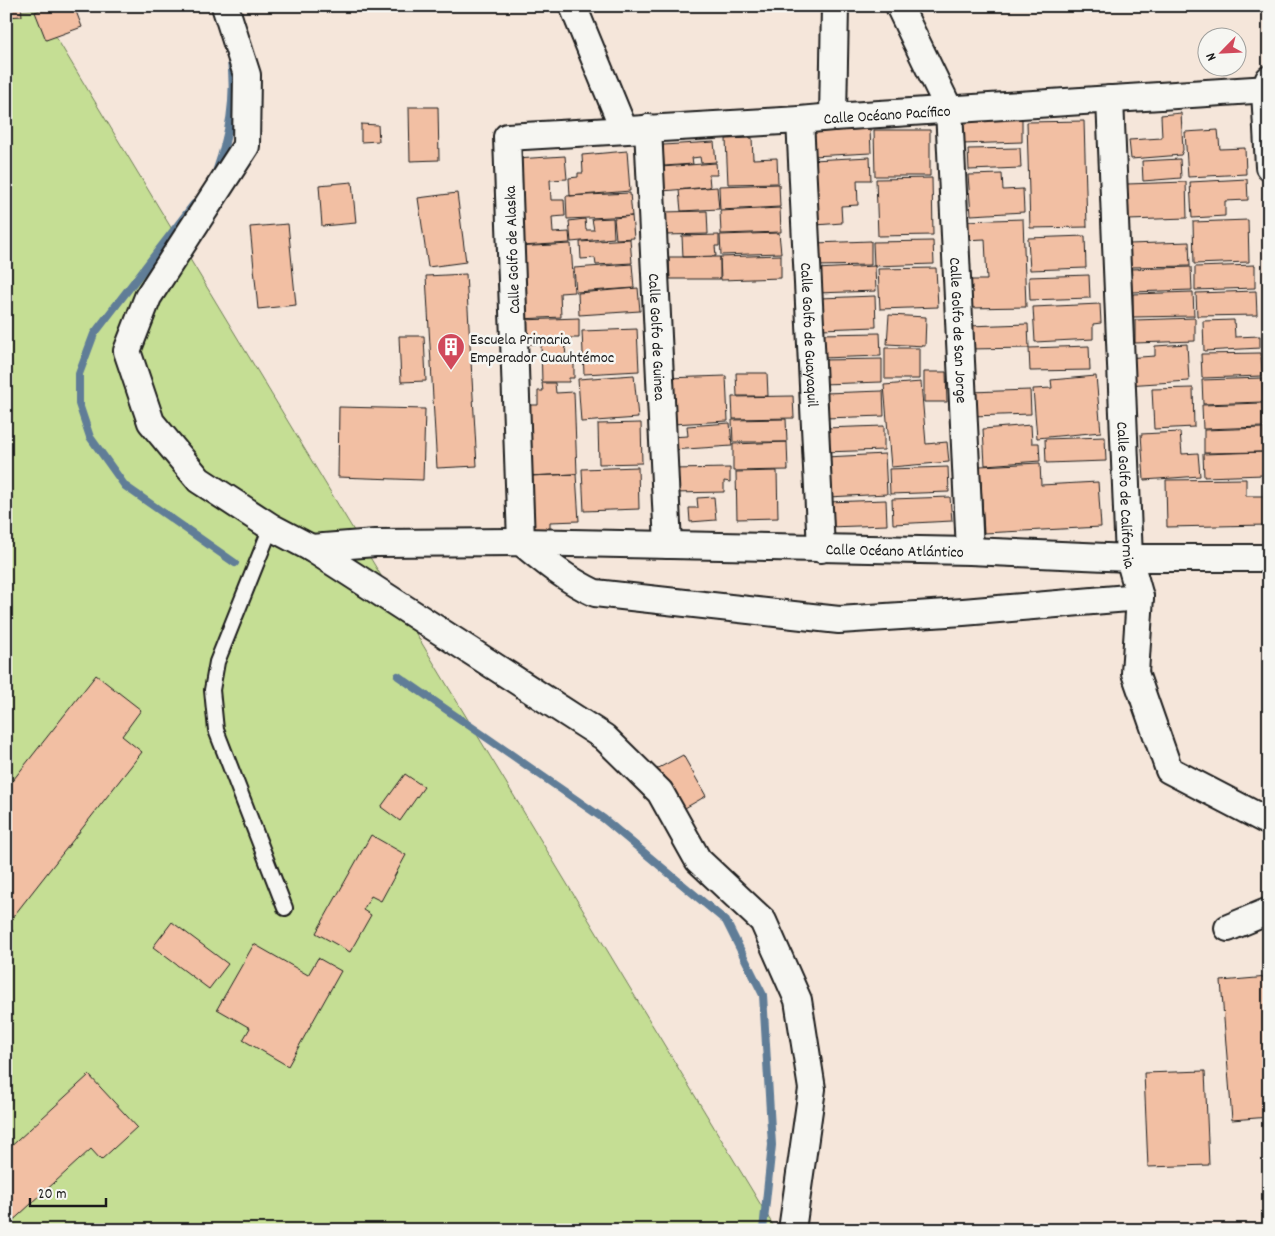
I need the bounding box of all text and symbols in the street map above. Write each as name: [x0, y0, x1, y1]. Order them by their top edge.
north arrow: [1198, 28, 1248, 78]
text: N: [1201, 49, 1222, 64]
street label: Calle Océano Pacífico: [823, 100, 951, 132]
street label: Calle Golfo de Alaska: [500, 185, 527, 314]
street label: Calle Golfo de San Jorge: [942, 257, 972, 404]
street label: Calle Golfo de Guayaquil: [793, 262, 823, 408]
street label: Calle Golfo de Guinea: [641, 273, 670, 402]
place label: Escuela Primaria Emperador Cuauhtémoc: [470, 329, 614, 370]
building icon: Escuela Primaria Emperador Cuauhtémoc: [436, 332, 466, 371]
street label: Calle Golfo de California: [1109, 421, 1140, 572]
street label: Calle Océano Atlántico: [825, 539, 964, 565]
scale bar: [30, 1176, 106, 1208]
text: 20 m: [38, 1184, 66, 1206]

